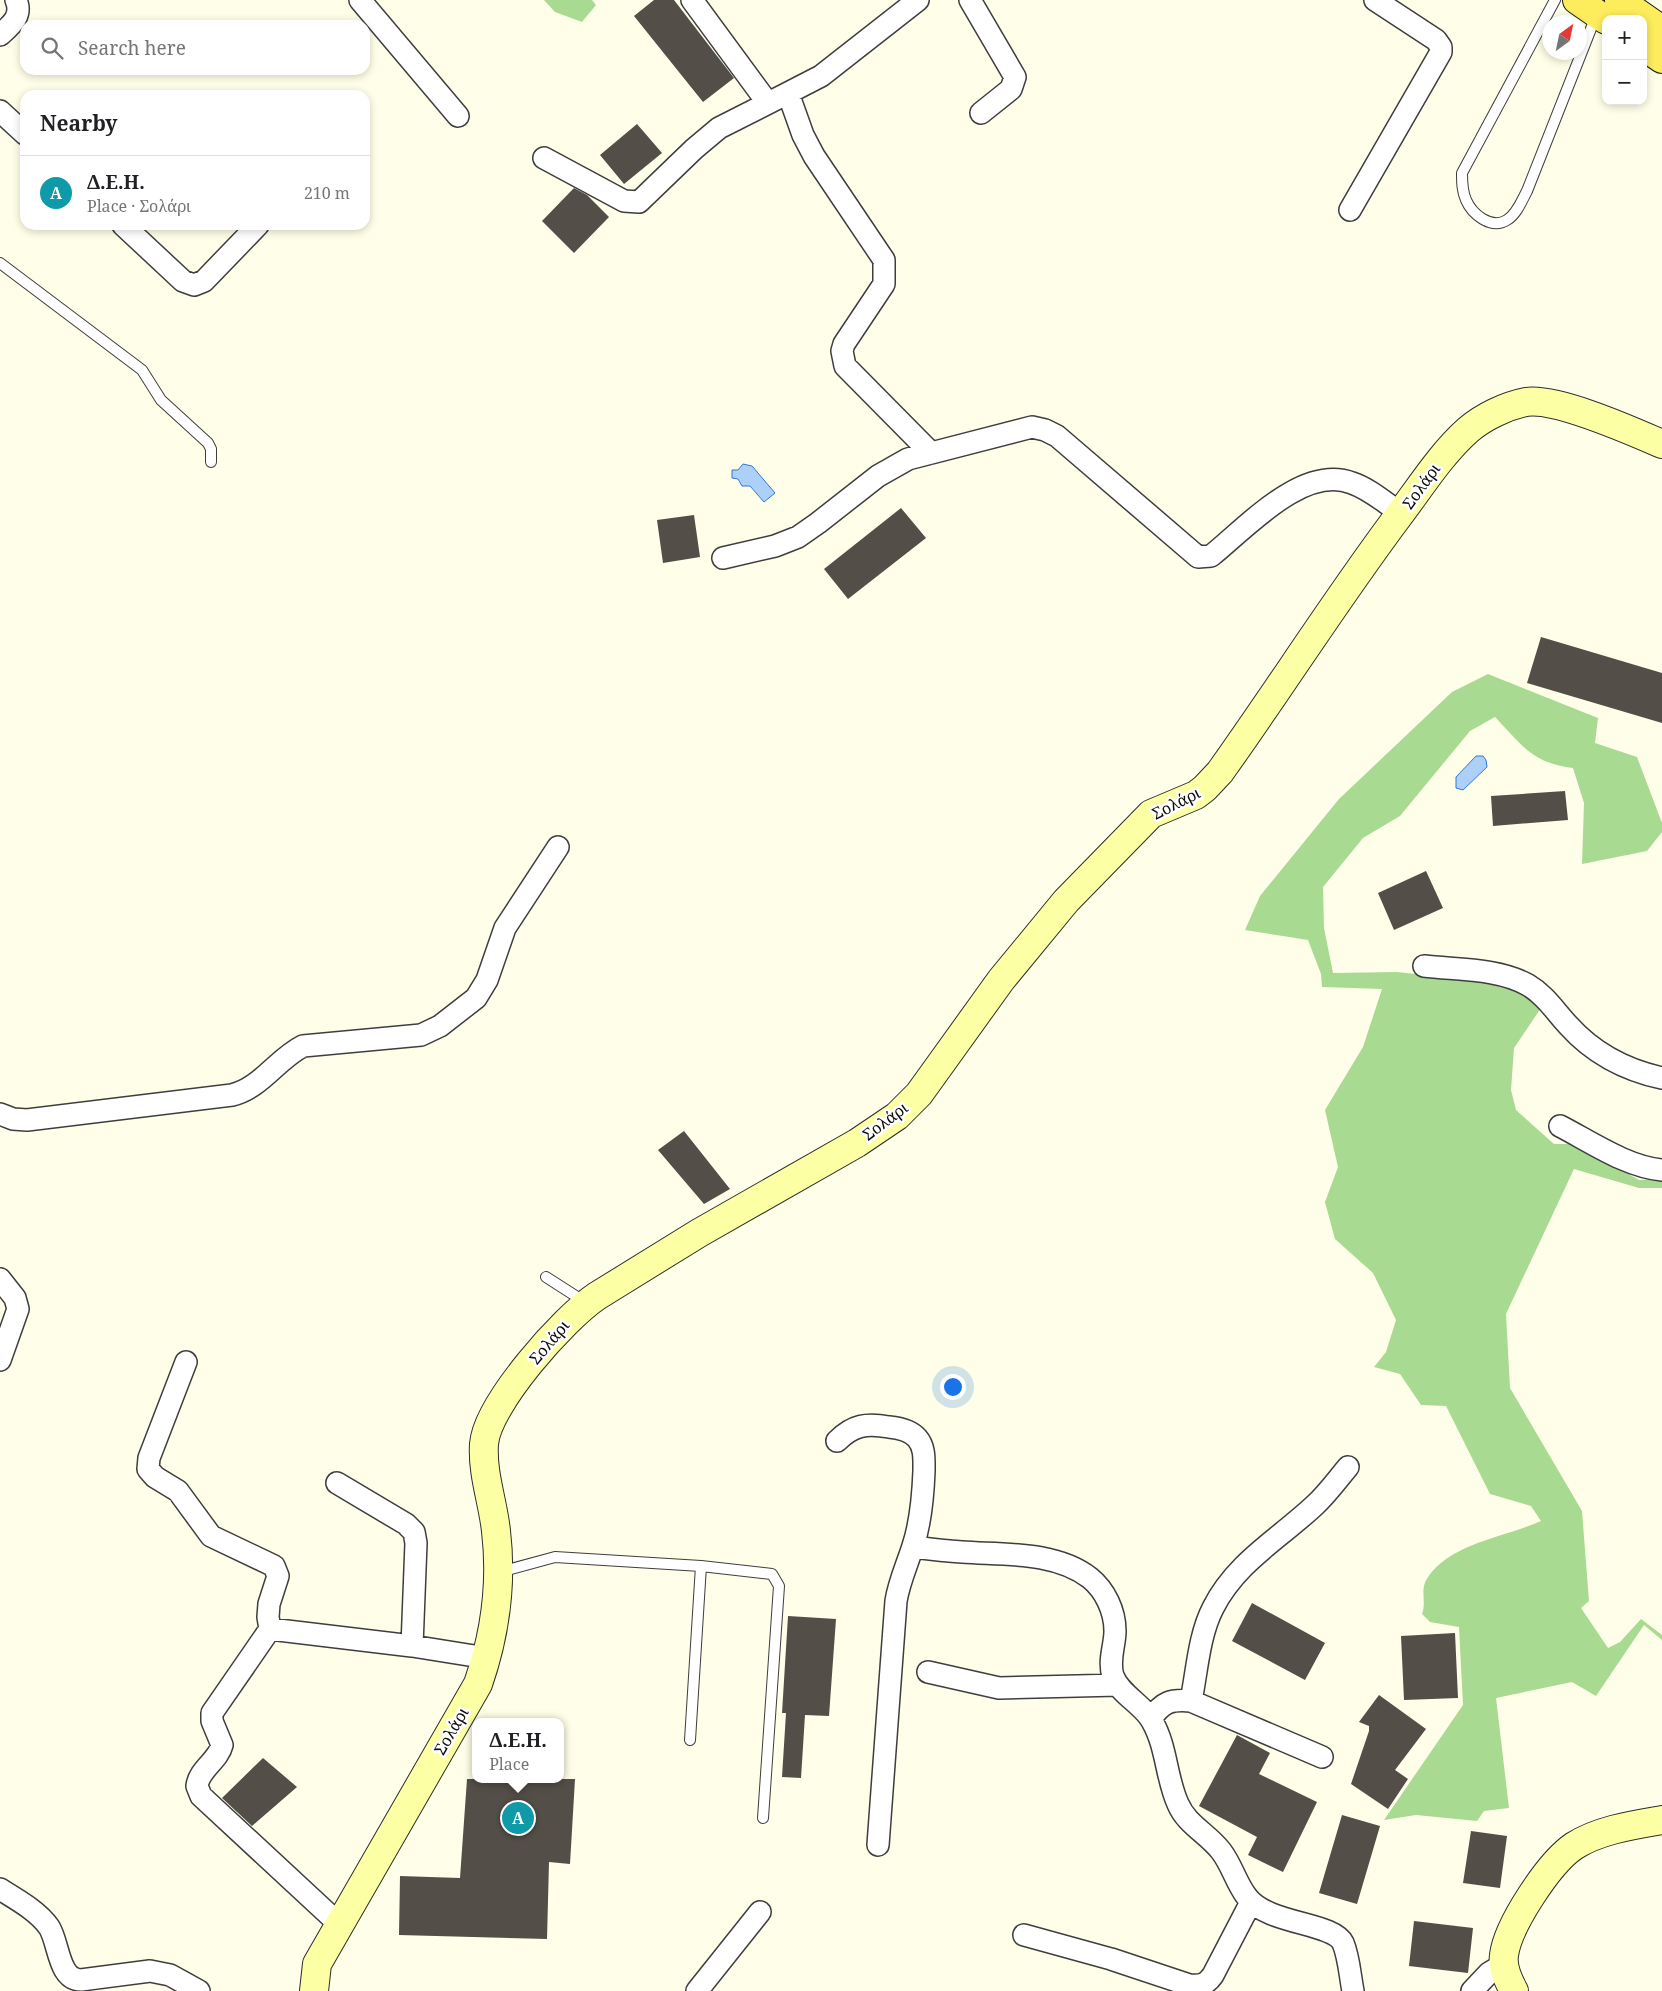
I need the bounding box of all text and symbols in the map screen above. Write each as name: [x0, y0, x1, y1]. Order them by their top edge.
north arrow: [1542, 15, 1587, 60]
map controls: [1602, 15, 1647, 105]
button: +: [1602, 15, 1647, 60]
search box: [20, 20, 370, 75]
icon: search: [38, 34, 66, 62]
text: Search here: [78, 35, 186, 61]
button: −: [1602, 60, 1647, 105]
text: Nearby: [40, 109, 118, 137]
text: Δ.Ε.Η.: [87, 169, 145, 195]
text: A: [50, 182, 62, 204]
text: 210 m: [304, 182, 350, 204]
text: Place · Σολάρι: [87, 195, 191, 217]
street label: Σολάρι: [1397, 458, 1445, 513]
street label: Σολάρι: [1148, 781, 1204, 825]
street label: Σολάρι: [858, 1096, 913, 1145]
street label: Σολάρι: [524, 1315, 574, 1369]
your location: [940, 1374, 966, 1400]
street label: Σολάρι: [429, 1703, 474, 1759]
popup: [472, 1718, 564, 1783]
text: Δ.Ε.Η.: [489, 1727, 547, 1753]
text: Place: [489, 1753, 529, 1775]
pin: A: [502, 1799, 534, 1837]

